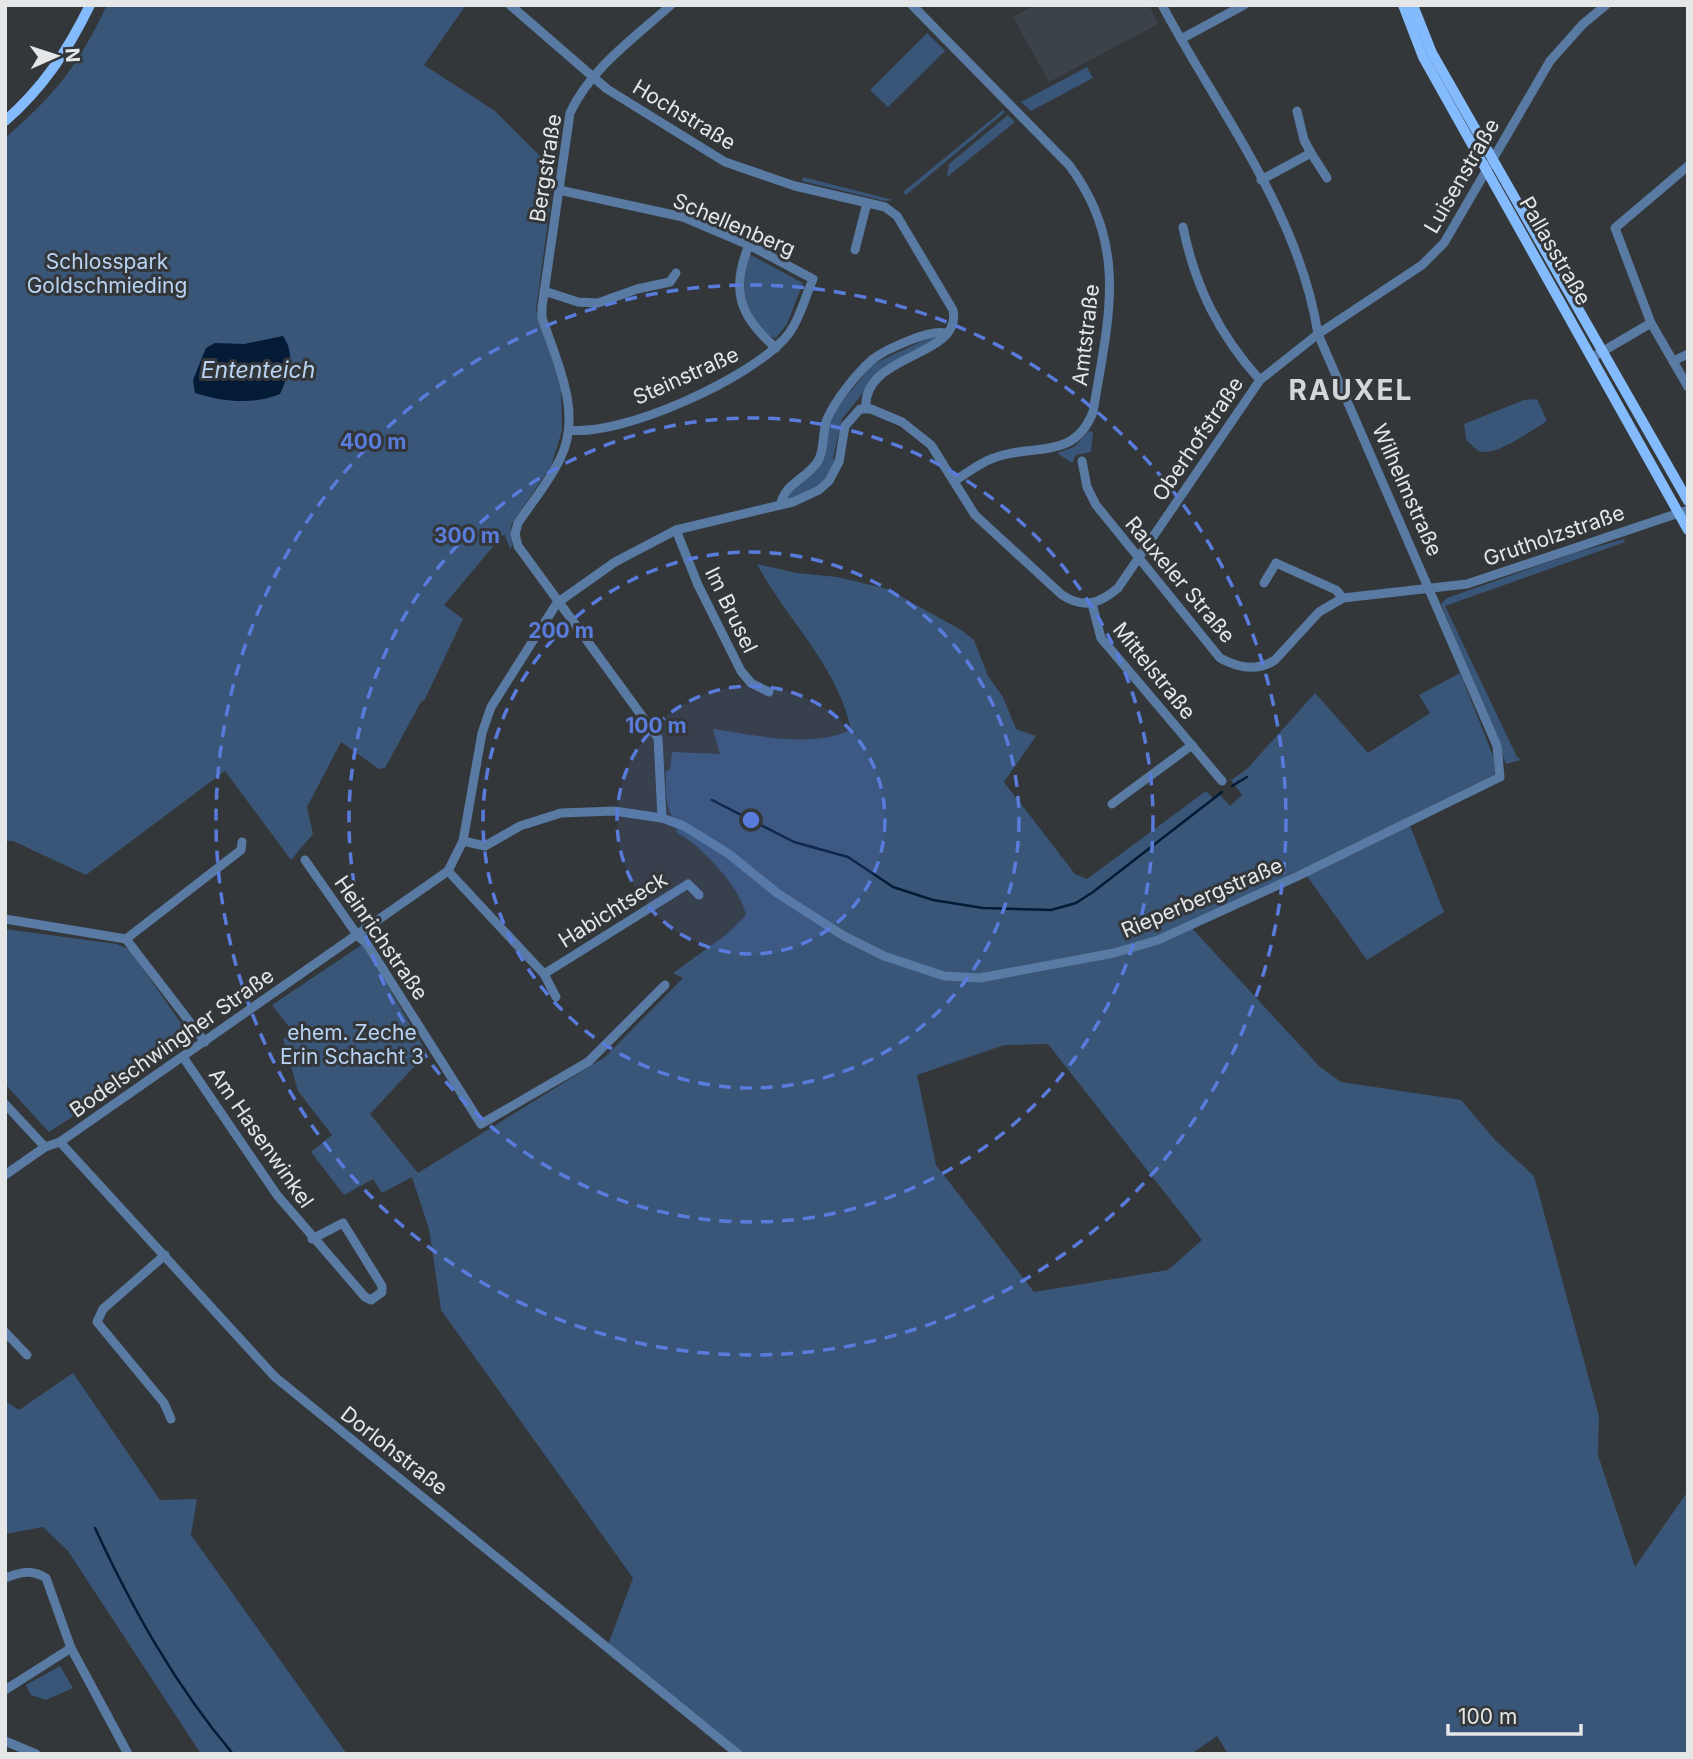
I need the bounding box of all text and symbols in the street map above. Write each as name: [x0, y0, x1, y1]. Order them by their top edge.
north arrow: [21, 21, 91, 91]
text: N: [61, 47, 84, 63]
street label: Hochstraße: [628, 74, 740, 155]
street label: Bergstraße: [525, 112, 566, 224]
street label: Luisenstraße: [1419, 114, 1504, 237]
street label: Schellenberg: [669, 188, 799, 262]
street label: Pallasstraße: [1514, 192, 1597, 309]
park label: Schlosspark Goldschmieding: [27, 249, 187, 298]
street label: Amtstraße: [1067, 283, 1104, 387]
street label: Steinstraße: [629, 341, 742, 410]
water label: Ententeich: [201, 356, 315, 384]
street label: Oberhofstraße: [1147, 372, 1248, 506]
district label: RAUXEL: [1289, 373, 1413, 407]
street label: Wilhelmstraße: [1367, 420, 1448, 560]
text: 400 m: [340, 429, 406, 454]
street label: Grutholzstraße: [1480, 500, 1628, 571]
street label: Rauxeler Straße: [1120, 511, 1240, 648]
text: 300 m: [434, 523, 500, 548]
street label: Im Brusel: [700, 563, 763, 657]
street label: Mittelstraße: [1108, 617, 1201, 724]
text: 200 m: [528, 618, 594, 643]
text: 100 m: [625, 713, 687, 738]
centre of rings: [739, 808, 763, 832]
street label: Rieperbergstraße: [1117, 852, 1286, 943]
street label: Habichtseck: [554, 866, 672, 953]
street label: Heinrichstraße: [329, 871, 433, 1005]
street label: Bodelschwingher Straße: [65, 963, 279, 1123]
park label: ehem. Zeche Erin Schacht 3: [280, 1020, 424, 1069]
street label: Am Hasenwinkel: [204, 1063, 319, 1212]
street label: Dorlohstraße: [336, 1401, 453, 1500]
scale bar: [1448, 1692, 1581, 1736]
text: 100 m: [1458, 1704, 1517, 1729]

